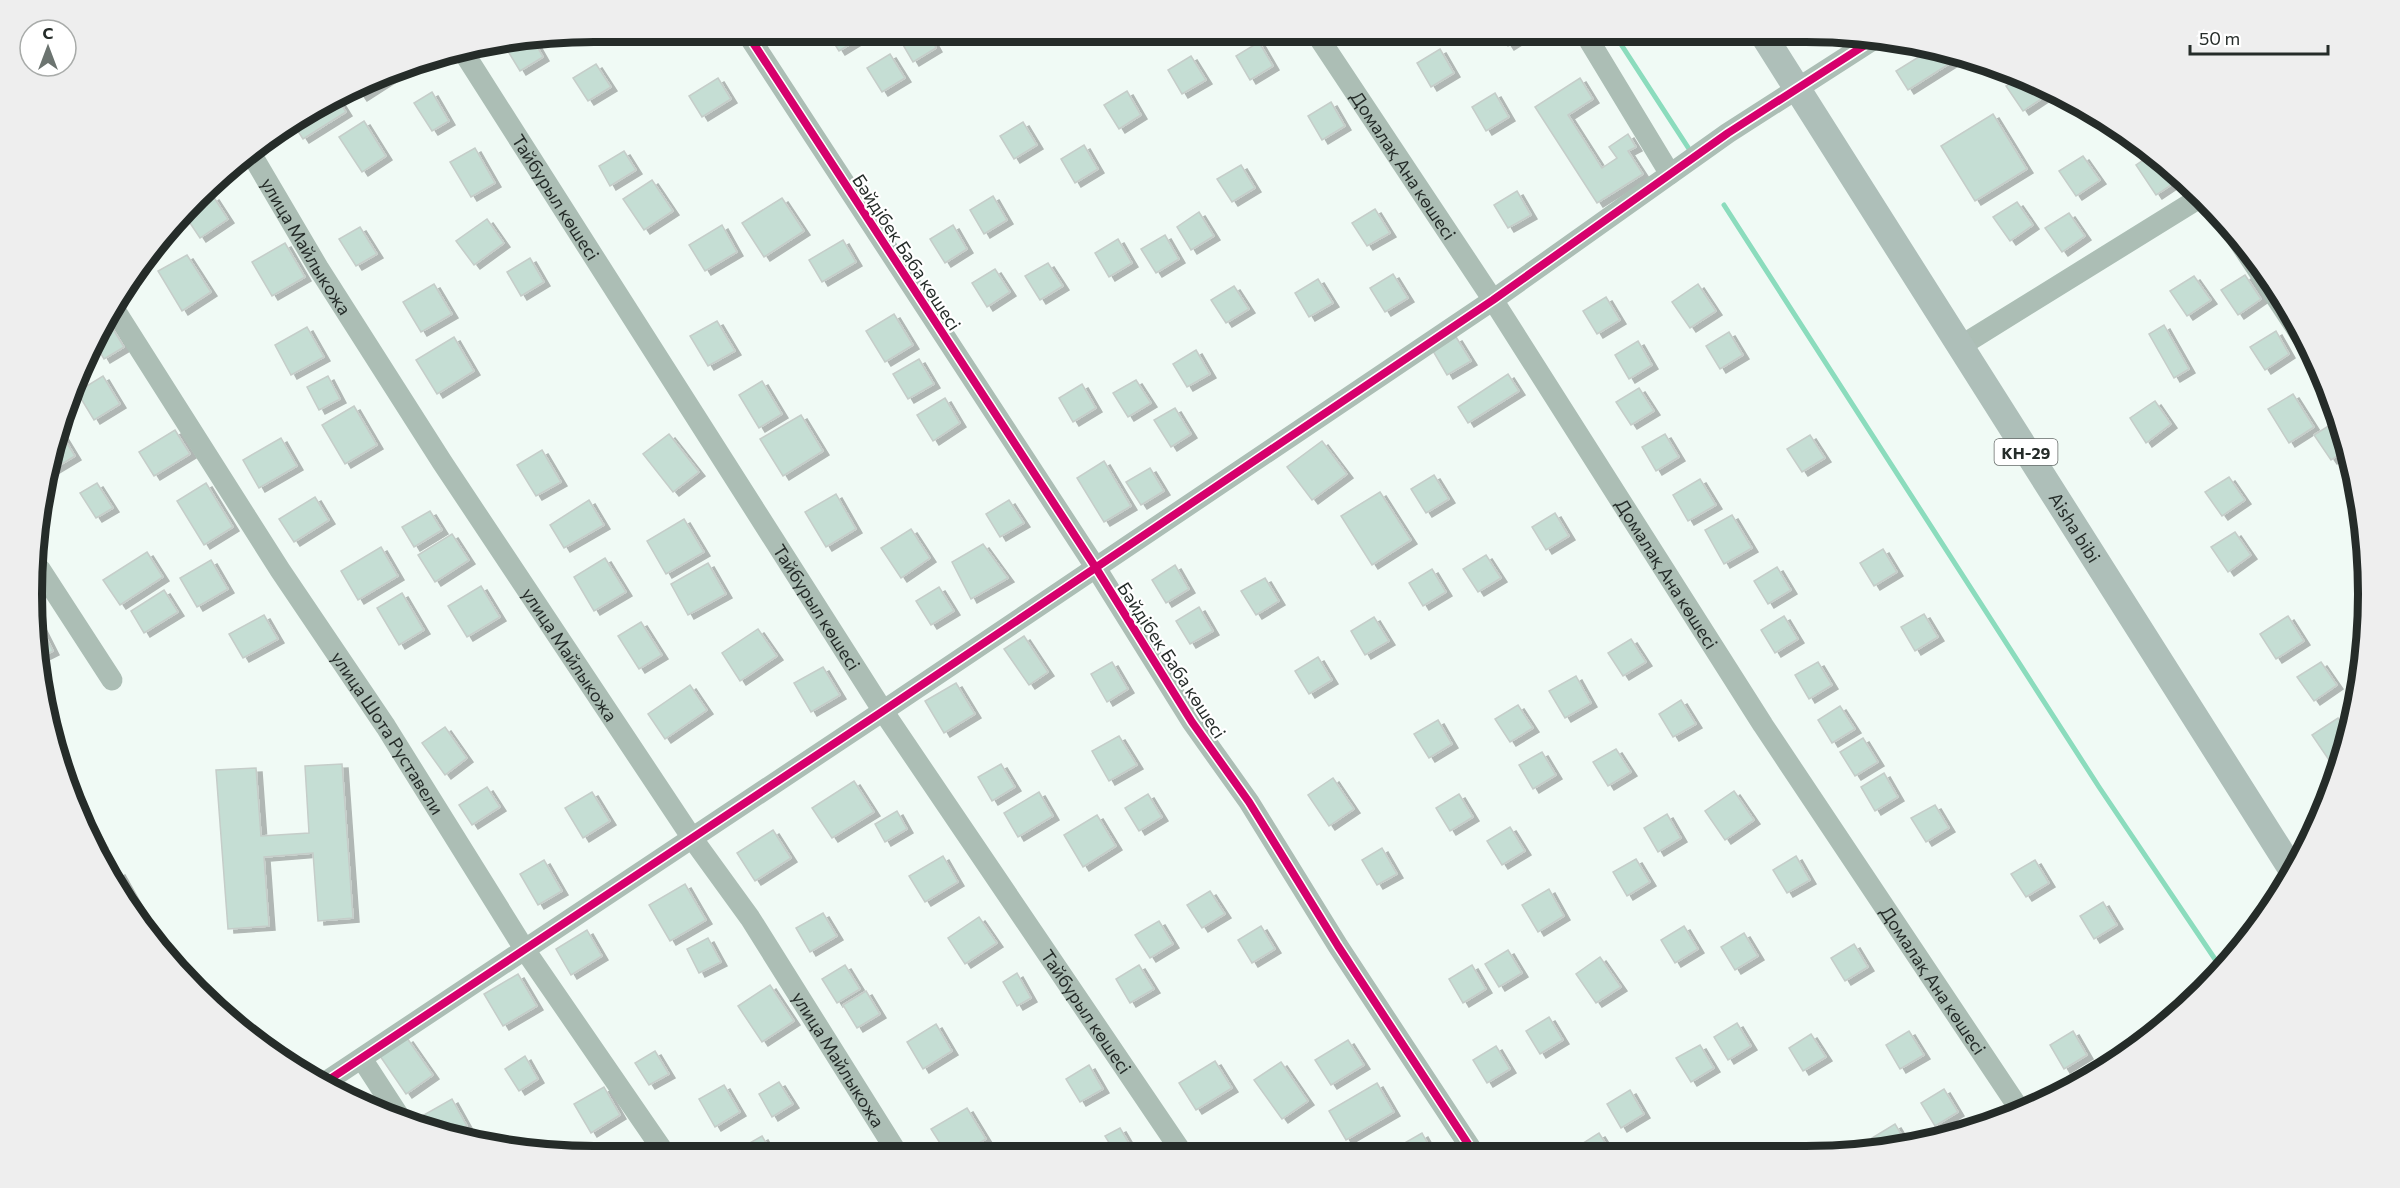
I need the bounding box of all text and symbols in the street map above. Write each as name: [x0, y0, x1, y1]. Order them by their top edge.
north arrow: [18, 18, 78, 78]
scale bar: [2190, 18, 2328, 56]
text: С: [43, 23, 54, 42]
text: 50 m: [2199, 27, 2240, 49]
street label: Домалақ Ана көшесі: [1346, 87, 1461, 244]
street label: Тайбурыл көшесі: [508, 130, 604, 264]
street label: Бәйдібек Баба көшесі: [848, 170, 966, 334]
street label: улица Майлыкожа: [257, 174, 356, 319]
road number: КН-29: [1994, 439, 2058, 465]
street label: Aisha bibi: [2045, 488, 2105, 567]
street label: Домалақ Ана көшесі: [1611, 494, 1723, 653]
street label: Тайбурыл көшесі: [769, 540, 865, 674]
street label: Бәйдібек Баба көшесі: [1113, 578, 1231, 742]
street label: улица Майлыкожа: [518, 583, 622, 726]
street label: улица Шота Руставели: [327, 647, 449, 819]
street label: Домалақ Ана көшесі: [1876, 902, 1991, 1059]
street label: Тайбурыл көшесі: [1037, 945, 1136, 1078]
street label: улица Майлыкожа: [788, 987, 889, 1131]

